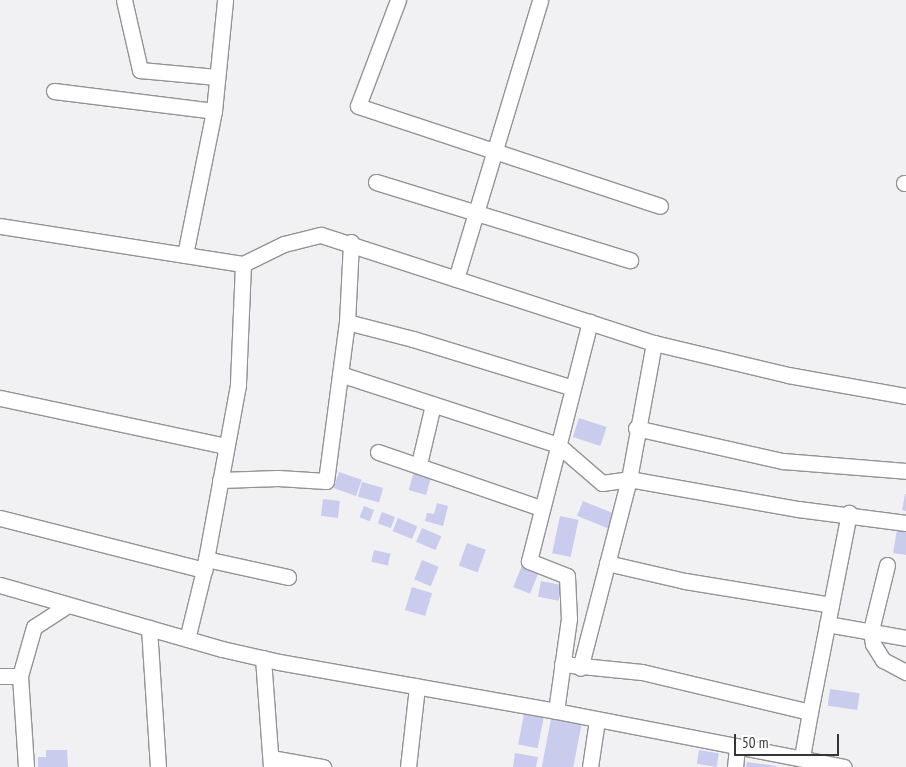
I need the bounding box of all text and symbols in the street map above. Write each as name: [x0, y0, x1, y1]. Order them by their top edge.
scale bar: [736, 724, 841, 756]
text: 50 m: [742, 733, 768, 752]

